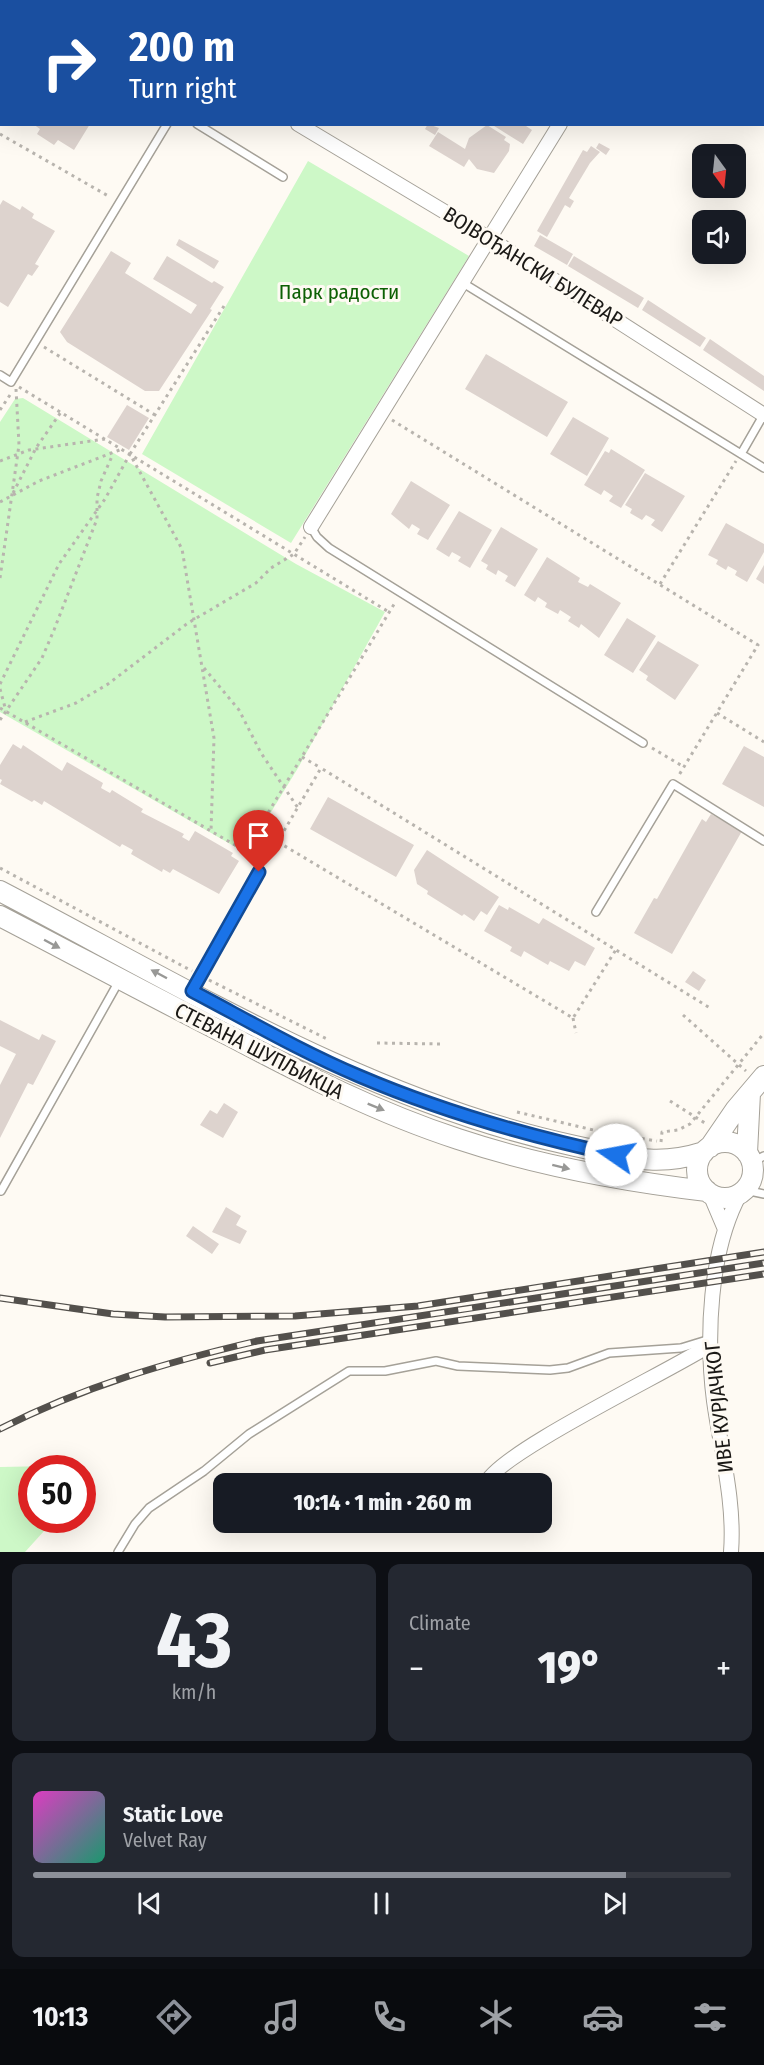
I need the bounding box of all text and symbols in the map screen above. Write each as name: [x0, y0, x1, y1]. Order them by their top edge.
text: 200 m: [129, 22, 235, 72]
icon: right: [30, 24, 108, 102]
text: Turn right: [129, 73, 237, 105]
north arrow: [692, 144, 746, 198]
map controls: [692, 144, 746, 264]
street label: ВОЈВОЂАНСКИ БУЛЕВАР: [438, 201, 628, 333]
button: sound: [692, 210, 746, 264]
park label: Парк радости: [279, 279, 399, 305]
pin: [233, 810, 284, 872]
icon: arrive: [242, 819, 275, 852]
one-way arrow: [43, 938, 61, 948]
one-way arrow: [151, 969, 168, 979]
street label: СТЕВАНА ШУПЉИКЦА: [170, 997, 348, 1105]
one-way arrow: [367, 1102, 385, 1112]
position arrow: [584, 1123, 648, 1187]
one-way arrow: [552, 1163, 570, 1173]
street label: ИВЕ КУРЈАЧКОГ: [699, 1339, 739, 1474]
speed limit sign: 50: [18, 1455, 96, 1533]
text: 10:14 · 1 min · 260 m: [293, 1489, 472, 1516]
text: 43: [156, 1594, 232, 1688]
text: Climate: [409, 1611, 471, 1635]
text: 19°: [538, 1641, 602, 1695]
text: −: [409, 1649, 424, 1689]
text: +: [716, 1649, 731, 1689]
text: km/h: [172, 1680, 216, 1704]
text: Static Love: [123, 1801, 223, 1828]
text: Velvet Ray: [123, 1828, 207, 1852]
icon: previous: [133, 1887, 166, 1920]
icon: pause: [365, 1887, 398, 1920]
icon: next: [598, 1887, 631, 1920]
icon: directions: [153, 1996, 195, 2038]
icon: music: [261, 1996, 303, 2038]
icon: phone: [368, 1996, 410, 2038]
icon: climate: [475, 1996, 517, 2038]
icon: car: [582, 1996, 624, 2038]
icon: filters: [689, 1996, 731, 2038]
text: 10:13: [33, 2001, 88, 2033]

